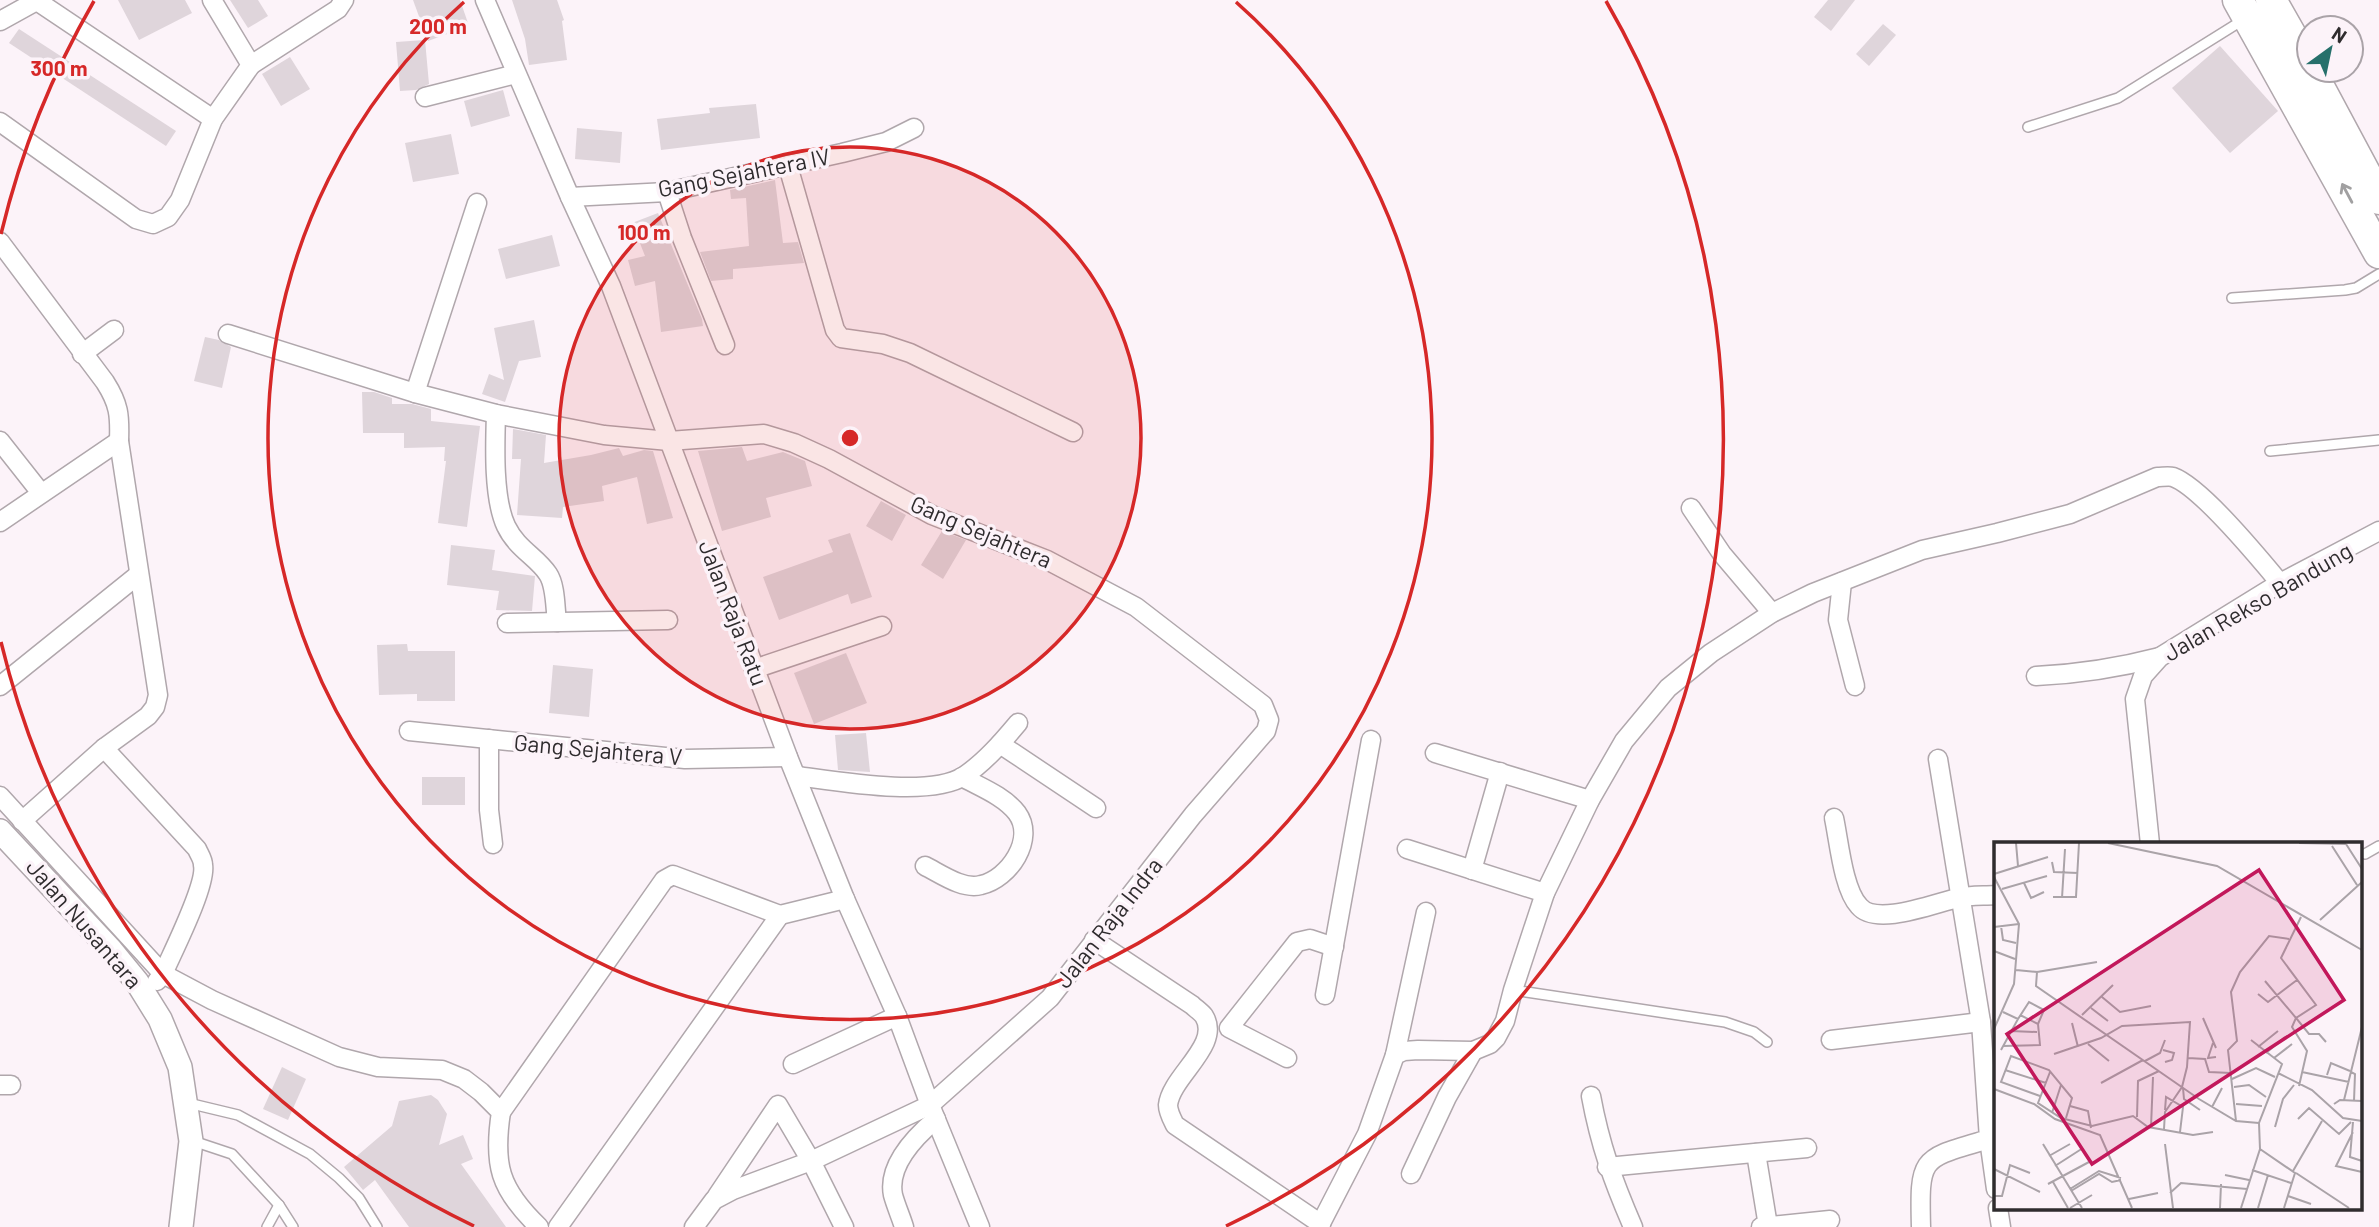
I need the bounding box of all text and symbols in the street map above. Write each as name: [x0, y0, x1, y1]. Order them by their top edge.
text: 200 m: [409, 13, 467, 38]
north arrow: [2295, 14, 2365, 84]
text: N: [2328, 21, 2351, 47]
text: 300 m: [30, 55, 88, 80]
street label: Gang Sejahtera IV: [655, 142, 832, 202]
one-way arrow: [2340, 183, 2353, 204]
text: 100 m: [617, 219, 671, 244]
centre of rings: [838, 426, 862, 450]
street label: Gang Sejahtera: [906, 489, 1056, 573]
street label: Jalan Raja Ratu: [693, 536, 774, 689]
street label: Jalan Rekso Bandung: [2158, 536, 2357, 666]
street label: Gang Sejahtera V: [513, 728, 683, 770]
inset map: [1994, 842, 2362, 1210]
street label: Jalan Raja Indra: [1049, 852, 1168, 993]
street label: Jalan Nusantara: [21, 853, 149, 994]

